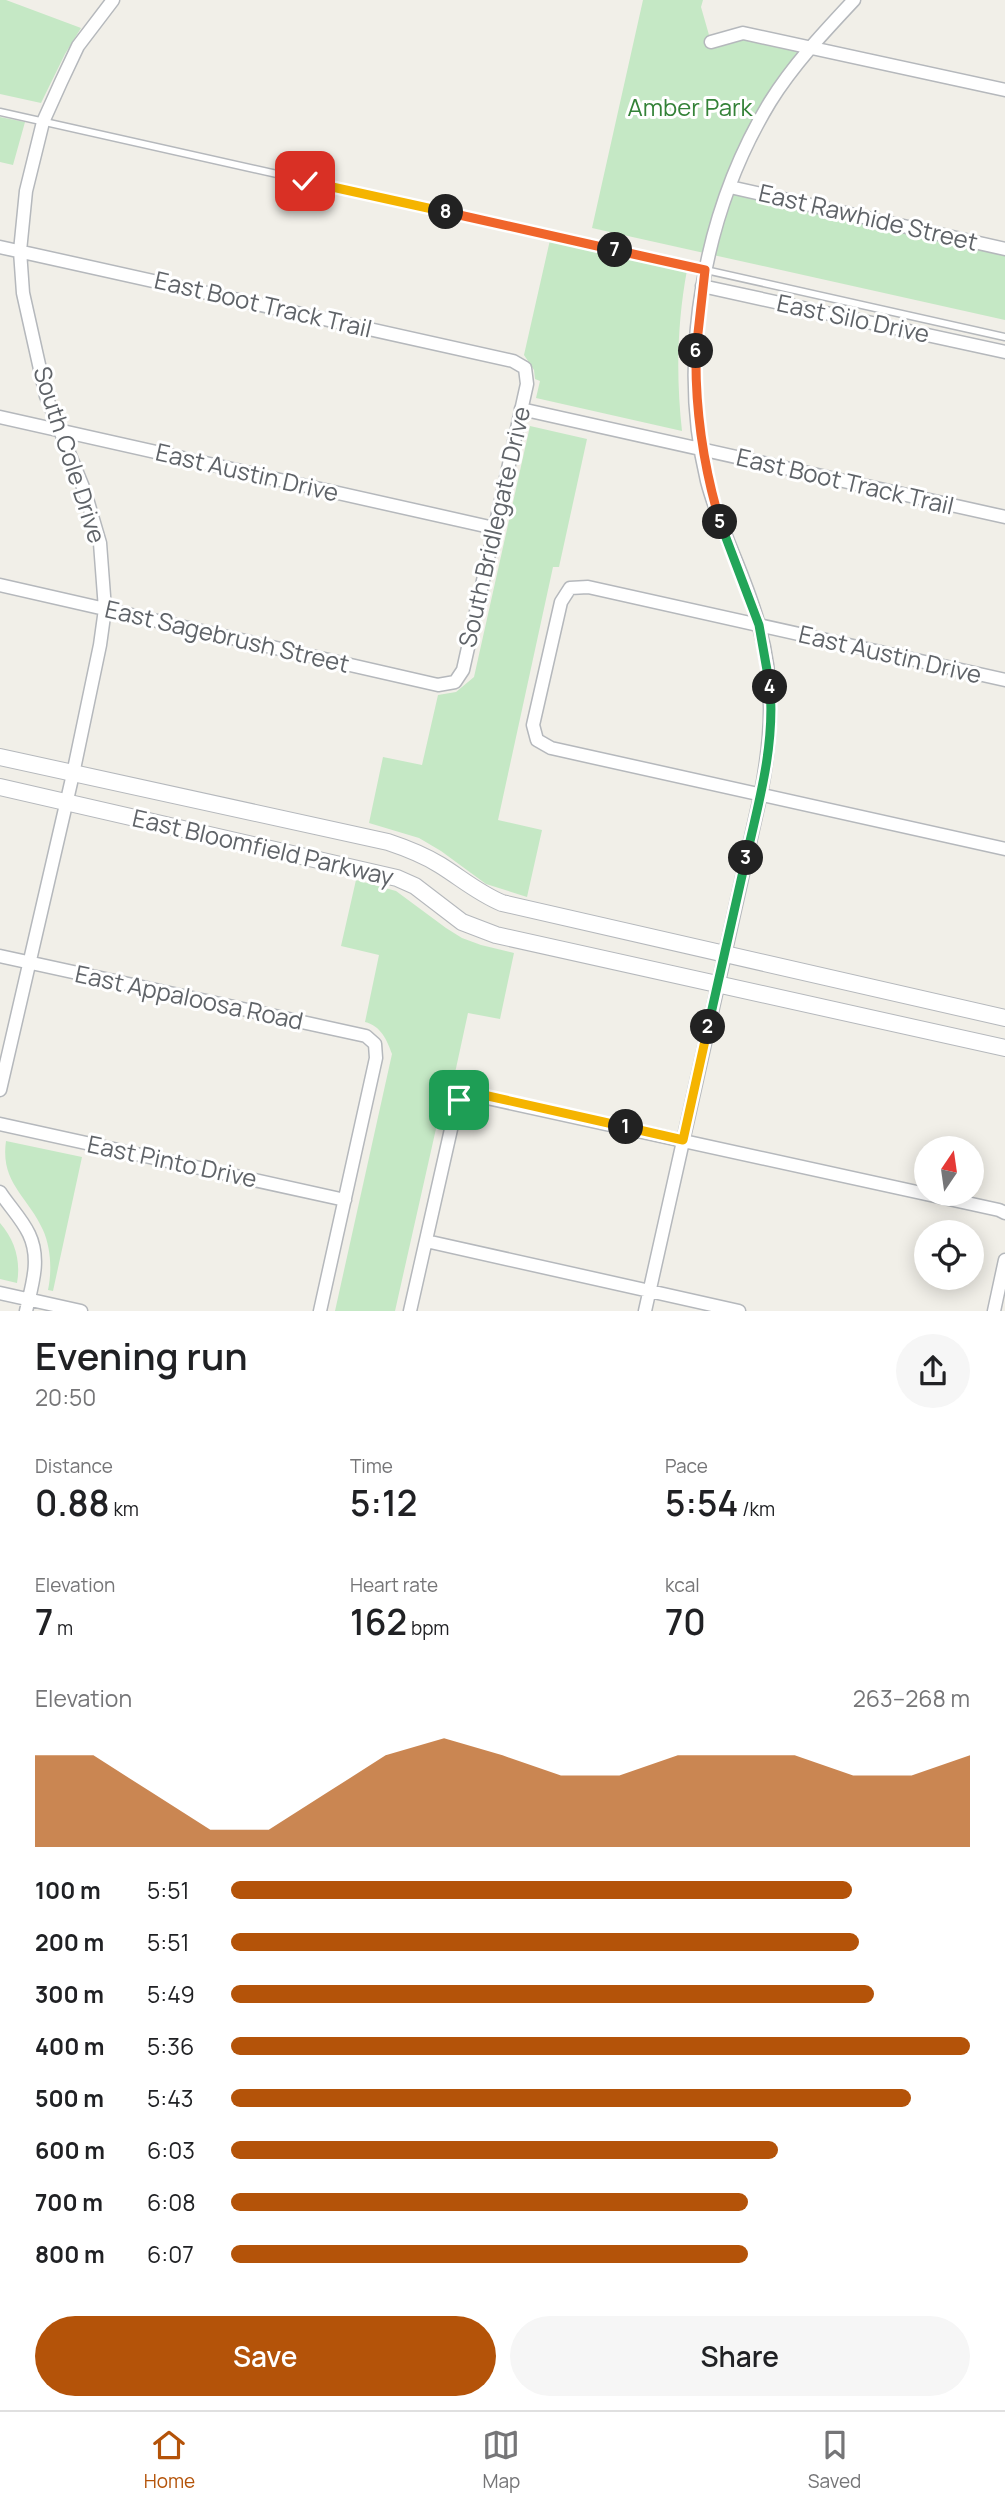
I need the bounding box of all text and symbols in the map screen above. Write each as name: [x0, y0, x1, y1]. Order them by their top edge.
park label: Amber Park: [627, 90, 754, 123]
pin: [275, 151, 335, 211]
icon: check: [286, 162, 324, 200]
street label: East Rawhide Street: [756, 175, 981, 258]
pin: 8: [428, 194, 464, 230]
text: 8: [440, 198, 451, 224]
pin: 7: [598, 232, 632, 268]
text: 7: [609, 236, 620, 262]
street label: East Boot Track Trail: [151, 262, 375, 345]
street label: East Silo Drive: [774, 285, 933, 350]
pin: 6: [678, 334, 714, 368]
text: 6: [690, 337, 701, 363]
street label: South Cole Drive: [26, 362, 115, 547]
street label: South Bridlegate Drive: [450, 403, 537, 650]
street label: East Austin Drive: [153, 434, 342, 509]
street label: East Boot Track Trail: [733, 439, 957, 522]
pin: 5: [702, 504, 738, 540]
text: 5: [714, 508, 725, 534]
street label: East Sagebrush Street: [102, 591, 353, 680]
street label: East Austin Drive: [796, 616, 985, 691]
pin: 4: [752, 670, 788, 704]
text: 4: [764, 673, 775, 699]
street label: East Bloomfield Parkway: [130, 800, 397, 893]
pin: 3: [728, 840, 764, 876]
text: 3: [740, 844, 751, 870]
street label: East Appaloosa Road: [72, 956, 306, 1037]
pin: 2: [690, 1010, 726, 1044]
text: 2: [702, 1013, 713, 1039]
pin: [429, 1070, 489, 1130]
icon: arrive: [440, 1081, 478, 1119]
pin: 1: [608, 1110, 644, 1144]
text: 1: [621, 1113, 630, 1139]
street label: East Pinto Drive: [84, 1126, 260, 1195]
north arrow: [914, 1136, 984, 1206]
map controls: [914, 1136, 984, 1290]
button: locate: [914, 1220, 984, 1290]
text: Evening run: [35, 1329, 248, 1381]
button: share: [896, 1334, 970, 1408]
text: 20:50: [35, 1381, 96, 1413]
text: Distance: [35, 1453, 113, 1479]
text: Time: [350, 1453, 393, 1479]
text: Pace: [665, 1453, 708, 1479]
text: 0.88: [35, 1479, 110, 1527]
text: 5:12: [350, 1479, 417, 1527]
text: 5:54: [665, 1479, 738, 1527]
text: km: [110, 1496, 139, 1522]
text: /km: [738, 1496, 775, 1522]
text: Elevation: [35, 1572, 115, 1598]
text: Heart rate: [350, 1572, 438, 1598]
text: kcal: [665, 1572, 700, 1598]
text: 7: [35, 1598, 53, 1646]
text: 162: [350, 1598, 407, 1646]
text: 70: [665, 1598, 706, 1646]
text: m: [53, 1615, 73, 1641]
text: bpm: [407, 1615, 450, 1641]
text: Elevation: [35, 1682, 132, 1714]
text: 263–268 m: [853, 1682, 970, 1714]
text: 100 m: [35, 1874, 101, 1906]
text: 5:51: [147, 1874, 189, 1906]
text: 200 m: [35, 1926, 104, 1958]
text: 5:51: [147, 1926, 189, 1958]
text: 300 m: [35, 1978, 104, 2010]
text: 5:49: [147, 1978, 195, 2010]
text: 400 m: [35, 2030, 105, 2062]
text: 5:36: [147, 2030, 194, 2062]
text: 500 m: [35, 2082, 104, 2114]
text: 5:43: [147, 2082, 193, 2114]
text: 600 m: [35, 2134, 105, 2166]
text: 6:03: [147, 2134, 195, 2166]
text: 700 m: [35, 2186, 103, 2218]
text: 6:08: [147, 2186, 196, 2218]
text: 800 m: [35, 2238, 105, 2270]
text: 6:07: [147, 2238, 194, 2270]
button: Save: [35, 2316, 496, 2396]
button: Share: [510, 2316, 970, 2396]
tab: Home: [144, 2426, 195, 2494]
tab: Map: [482, 2426, 520, 2494]
tab: Saved: [808, 2426, 861, 2494]

